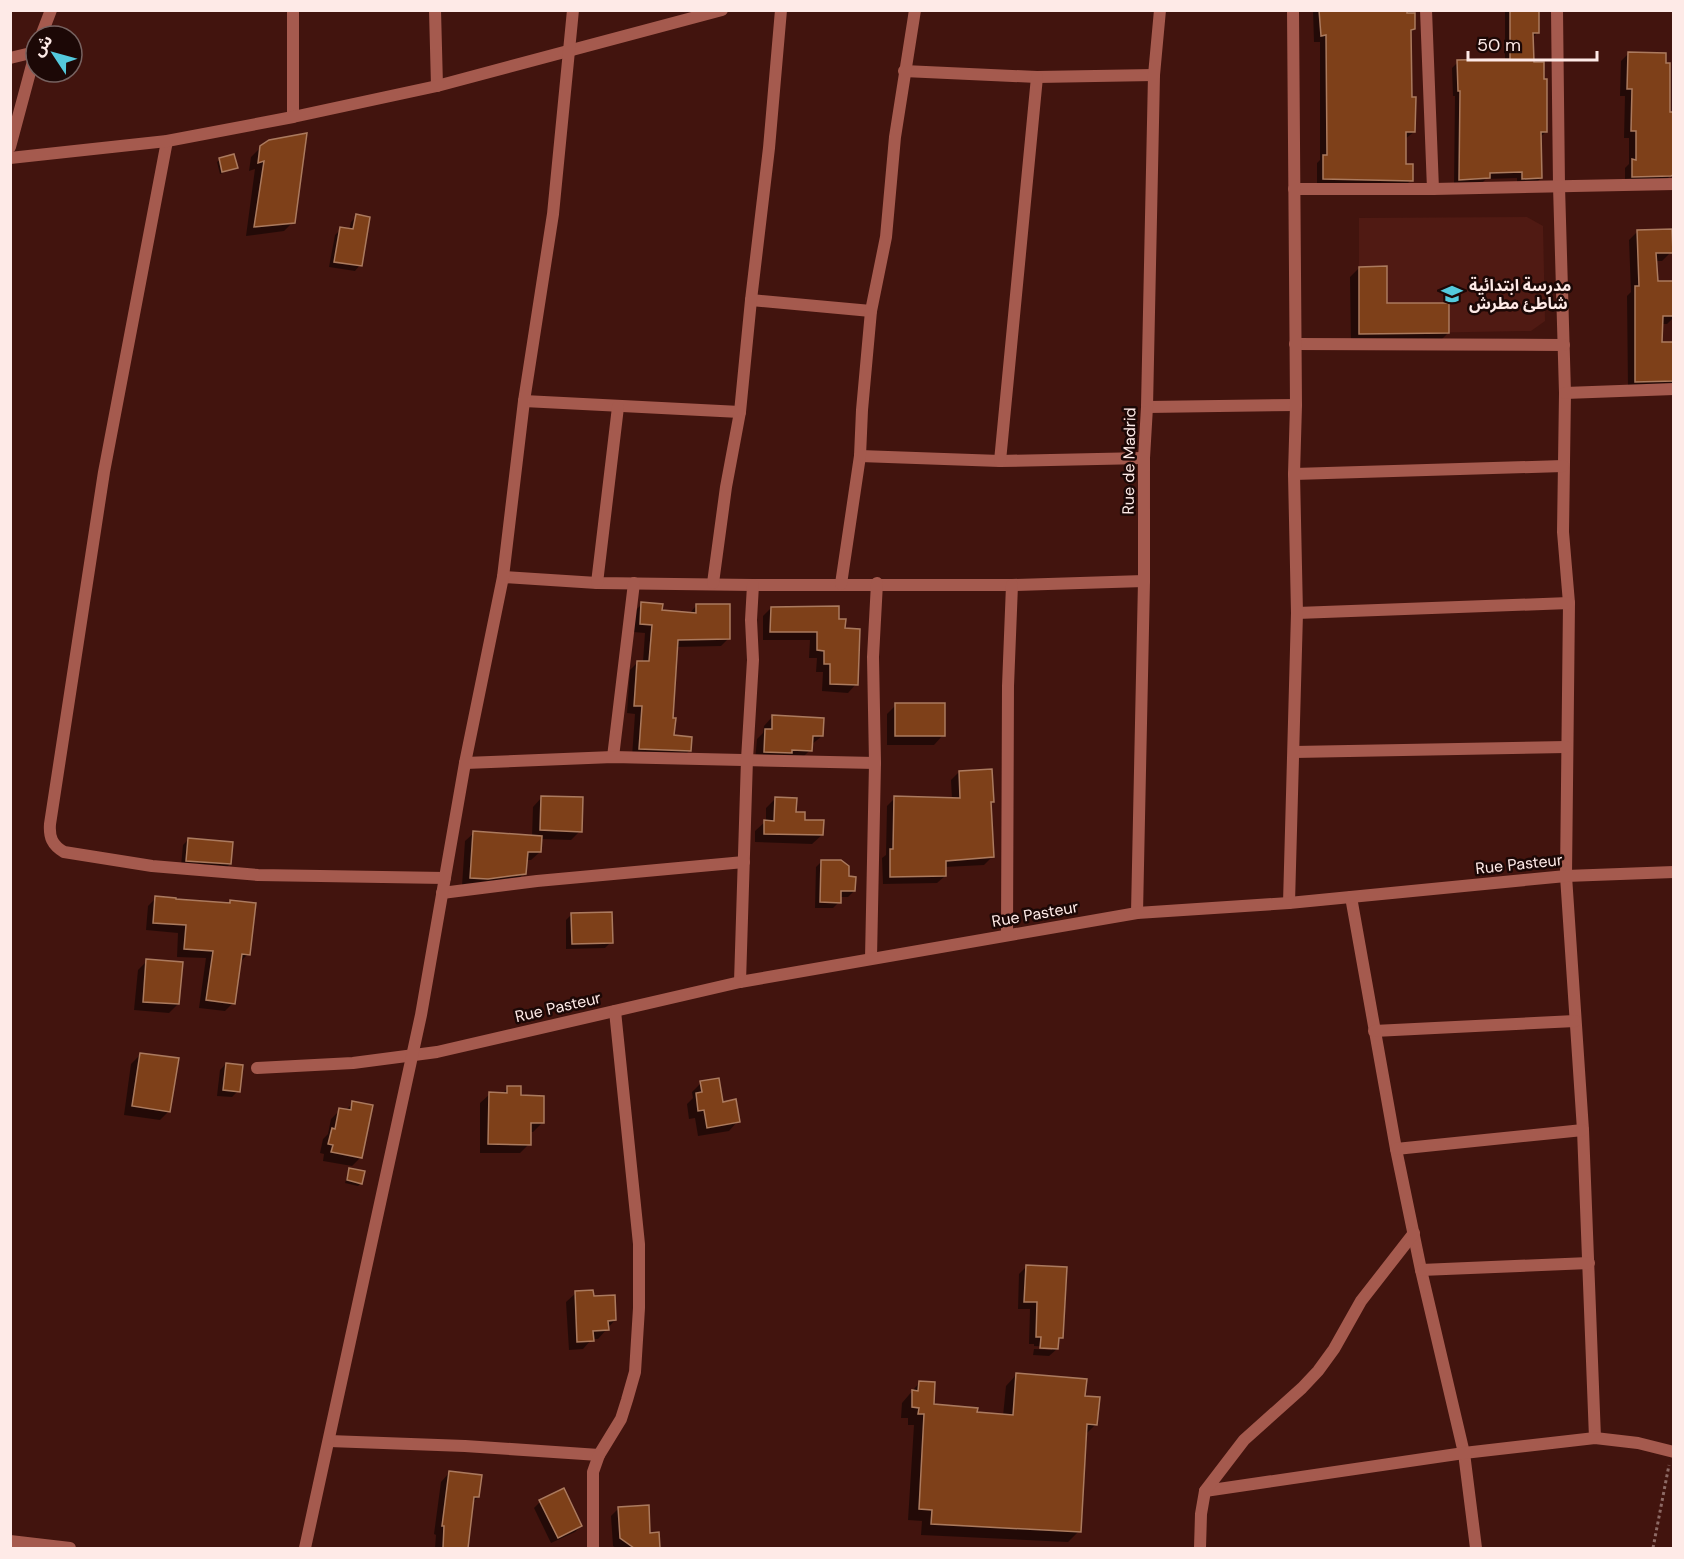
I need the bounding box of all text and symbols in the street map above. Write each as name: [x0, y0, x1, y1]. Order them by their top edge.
north arrow: [24, 24, 84, 84]
scale bar: [1468, 24, 1597, 62]
text: ش: [27, 30, 57, 61]
text: 50 m: [1477, 33, 1521, 57]
place label: مدرسة ابتدائية شاطئ مطرش: [1469, 275, 1571, 314]
school or university icon: مدرسة ابتدائية شاطئ مطرش: [1440, 282, 1464, 306]
street label: Rue de Madrid: [1118, 407, 1140, 515]
street label: Rue Pasteur: [1474, 849, 1564, 879]
street label: Rue Pasteur: [990, 896, 1080, 932]
street label: Rue Pasteur: [513, 987, 603, 1027]

